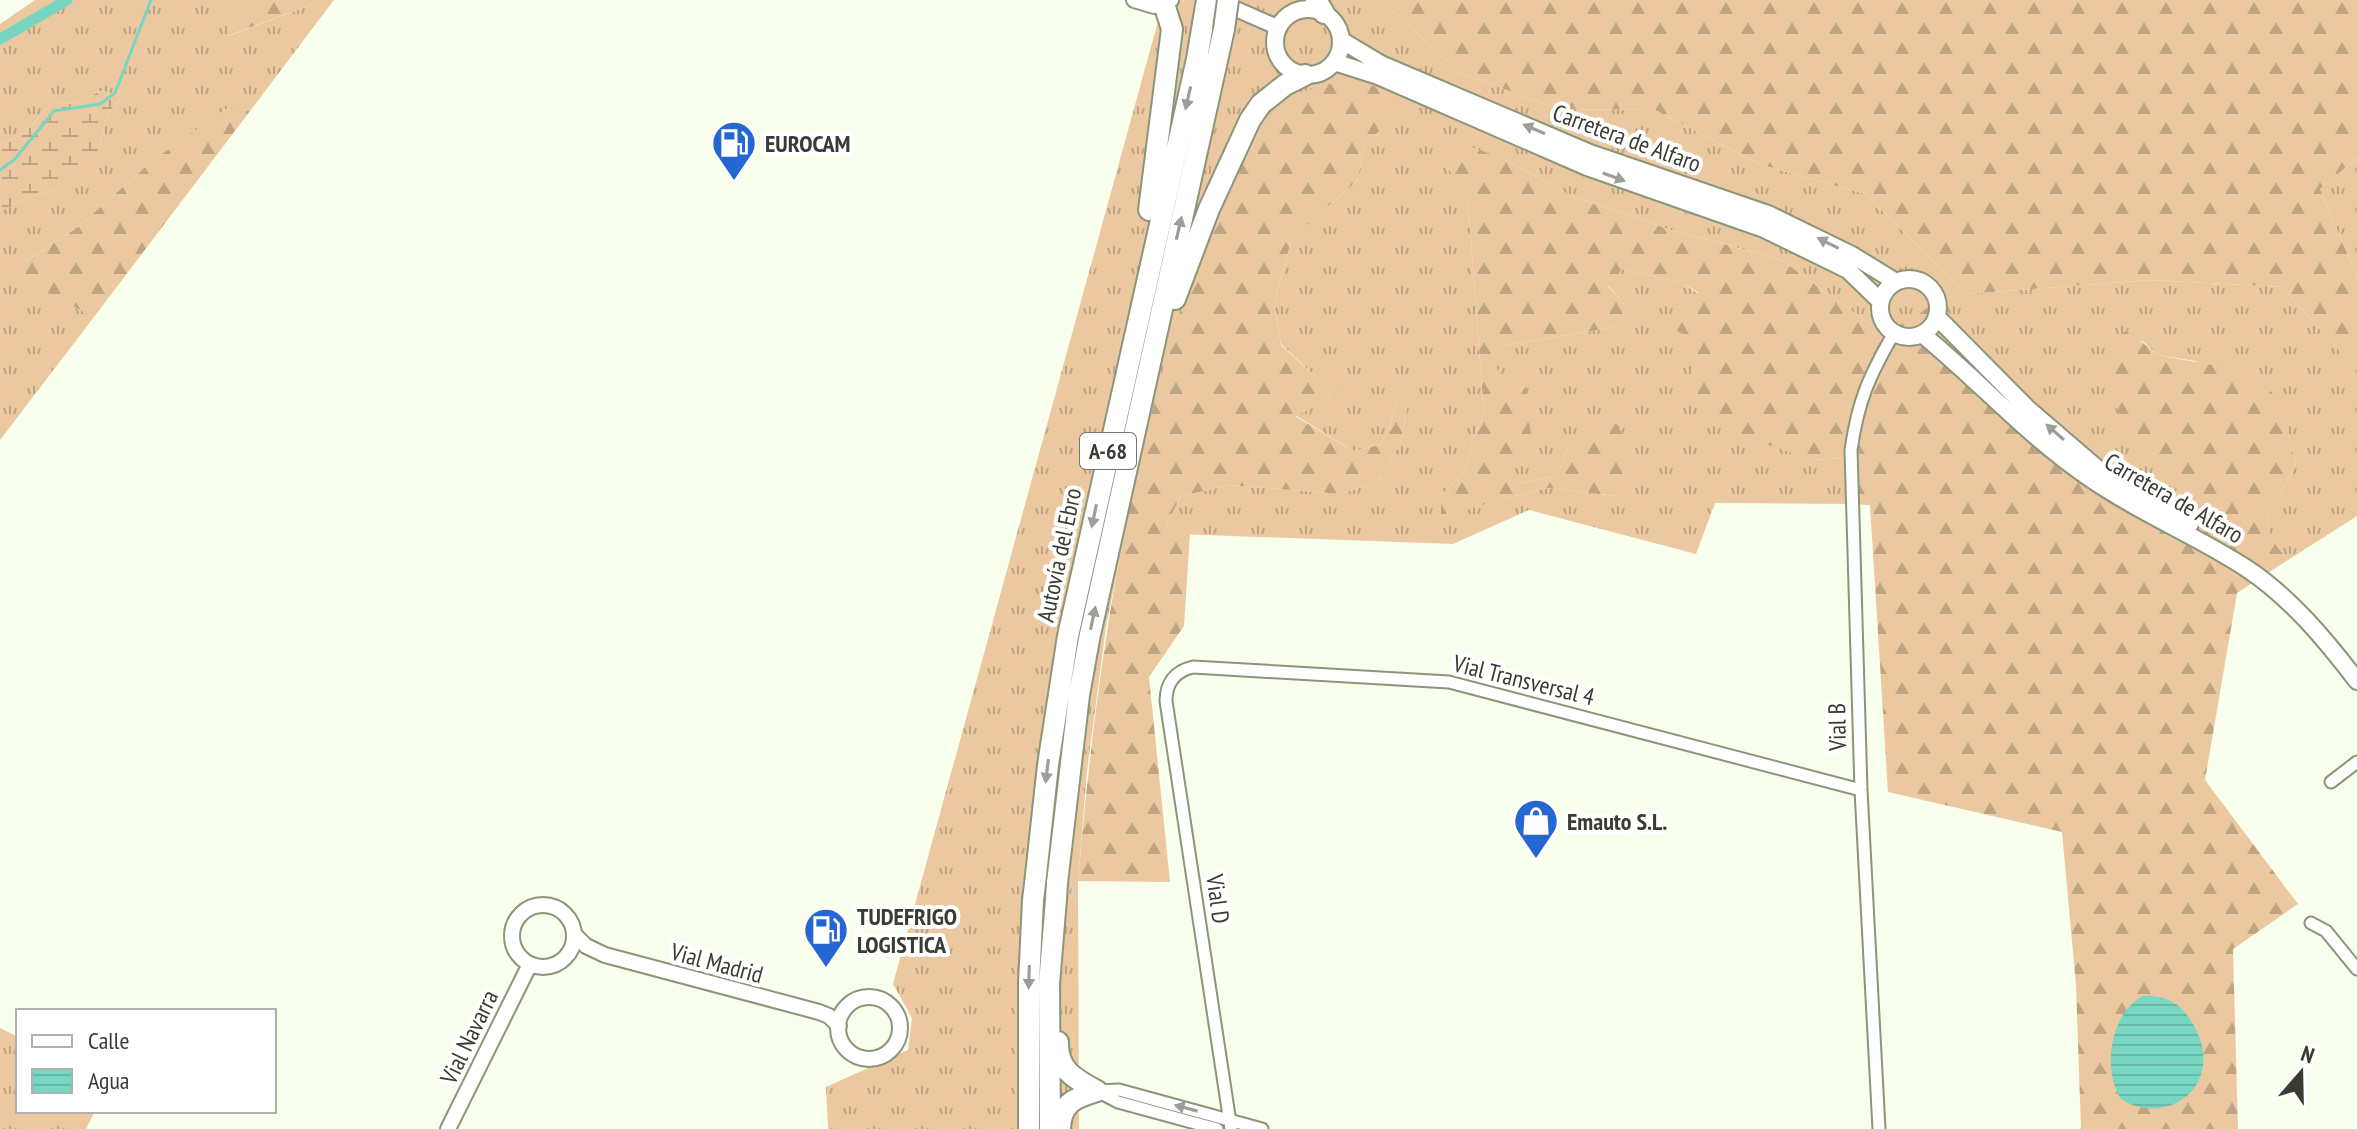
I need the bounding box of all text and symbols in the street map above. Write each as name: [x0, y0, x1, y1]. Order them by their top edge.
one-way arrow: [1181, 86, 1194, 111]
street label: Carretera de Alfaro: [1549, 97, 1705, 179]
fuel station icon: EUROCAM: [710, 119, 758, 182]
one-way arrow: [1522, 123, 1546, 136]
place label: EUROCAM: [765, 128, 850, 159]
one-way arrow: [1602, 171, 1626, 183]
one-way arrow: [1174, 215, 1186, 240]
one-way arrow: [1817, 237, 1840, 250]
one-way arrow: [2046, 424, 2065, 442]
road number: A-68: [1080, 433, 1136, 469]
street label: Carretera de Alfaro: [2099, 446, 2249, 550]
street label: Autovía del Ebro: [1030, 485, 1088, 625]
one-way arrow: [1087, 503, 1100, 528]
one-way arrow: [1087, 606, 1100, 631]
street label: Vial Transversal 4: [1449, 647, 1598, 713]
street label: Vial B: [1821, 703, 1853, 752]
one-way arrow: [1040, 759, 1053, 784]
shop icon: Emauto S.L.: [1512, 797, 1560, 860]
place label: Emauto S.L.: [1567, 806, 1667, 837]
street label: Vial D: [1199, 871, 1237, 926]
place label: TUDEFRIGO LOGISTICA: [857, 901, 957, 960]
fuel station icon: TUDEFRIGO LOGISTICA: [802, 906, 850, 969]
street label: Vial Madrid: [667, 936, 766, 990]
one-way arrow: [1023, 965, 1036, 990]
street label: Vial Navarra: [433, 985, 505, 1090]
legend: [16, 1009, 276, 1113]
text: Calle: [88, 1025, 129, 1056]
north arrow: [2261, 1033, 2341, 1113]
text: N: [2297, 1039, 2318, 1069]
text: Agua: [88, 1065, 129, 1096]
one-way arrow: [1174, 1102, 1199, 1114]

